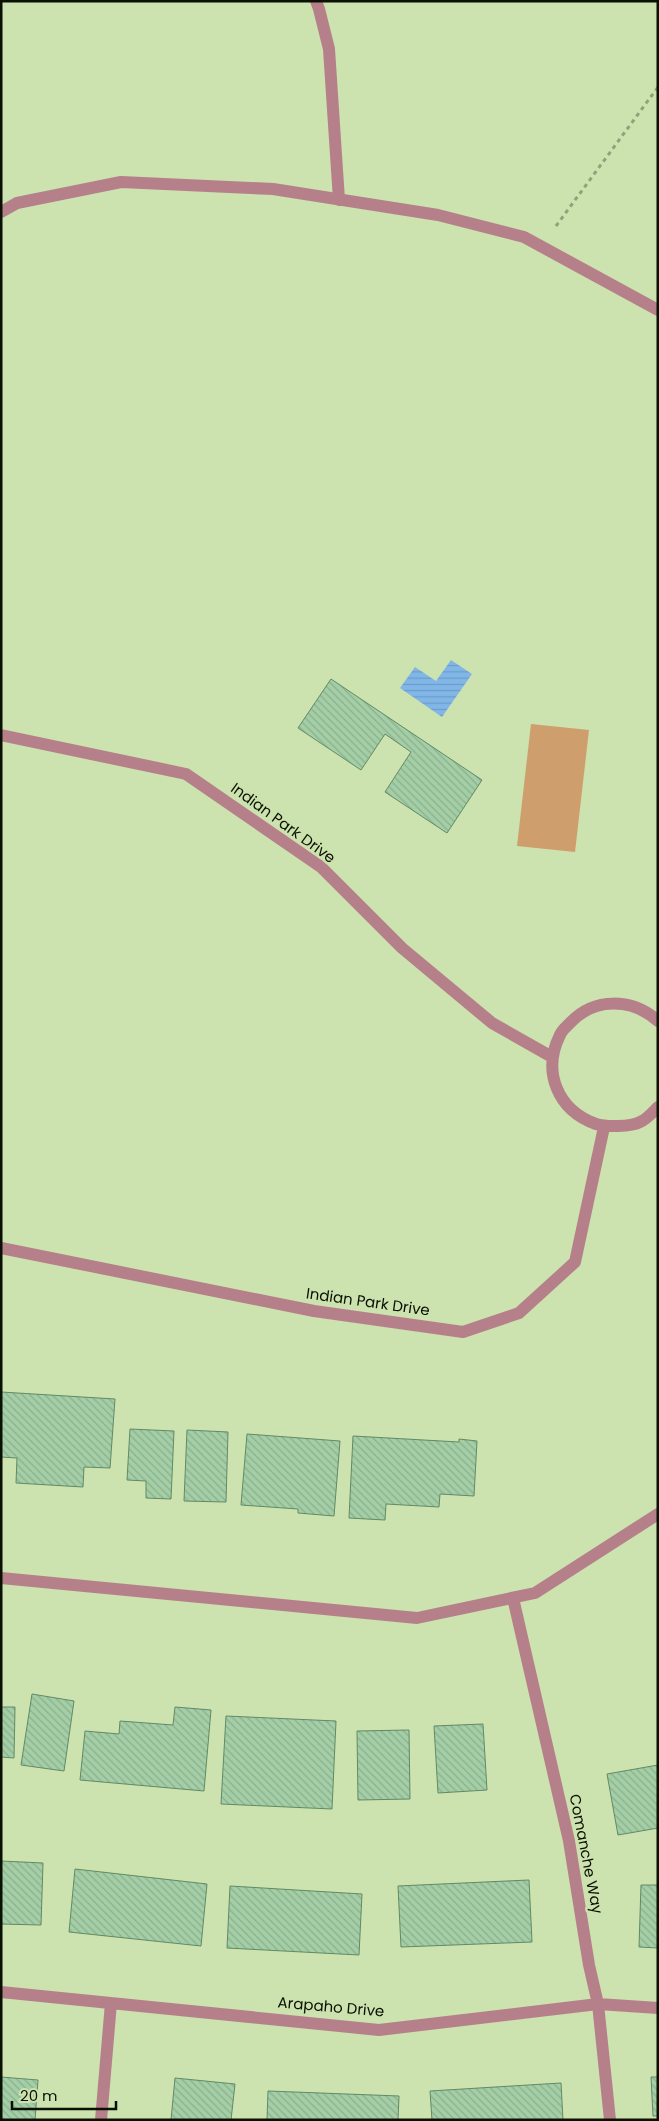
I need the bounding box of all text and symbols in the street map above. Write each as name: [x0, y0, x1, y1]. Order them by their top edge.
street label: Indian Park Drive: [227, 777, 340, 868]
street label: Indian Park Drive: [305, 1282, 431, 1321]
street label: Comanche Way: [565, 1792, 609, 1916]
street label: Arapaho Drive: [277, 1991, 385, 2022]
scale bar: [12, 2078, 116, 2110]
text: 20 m: [20, 2085, 58, 2106]

